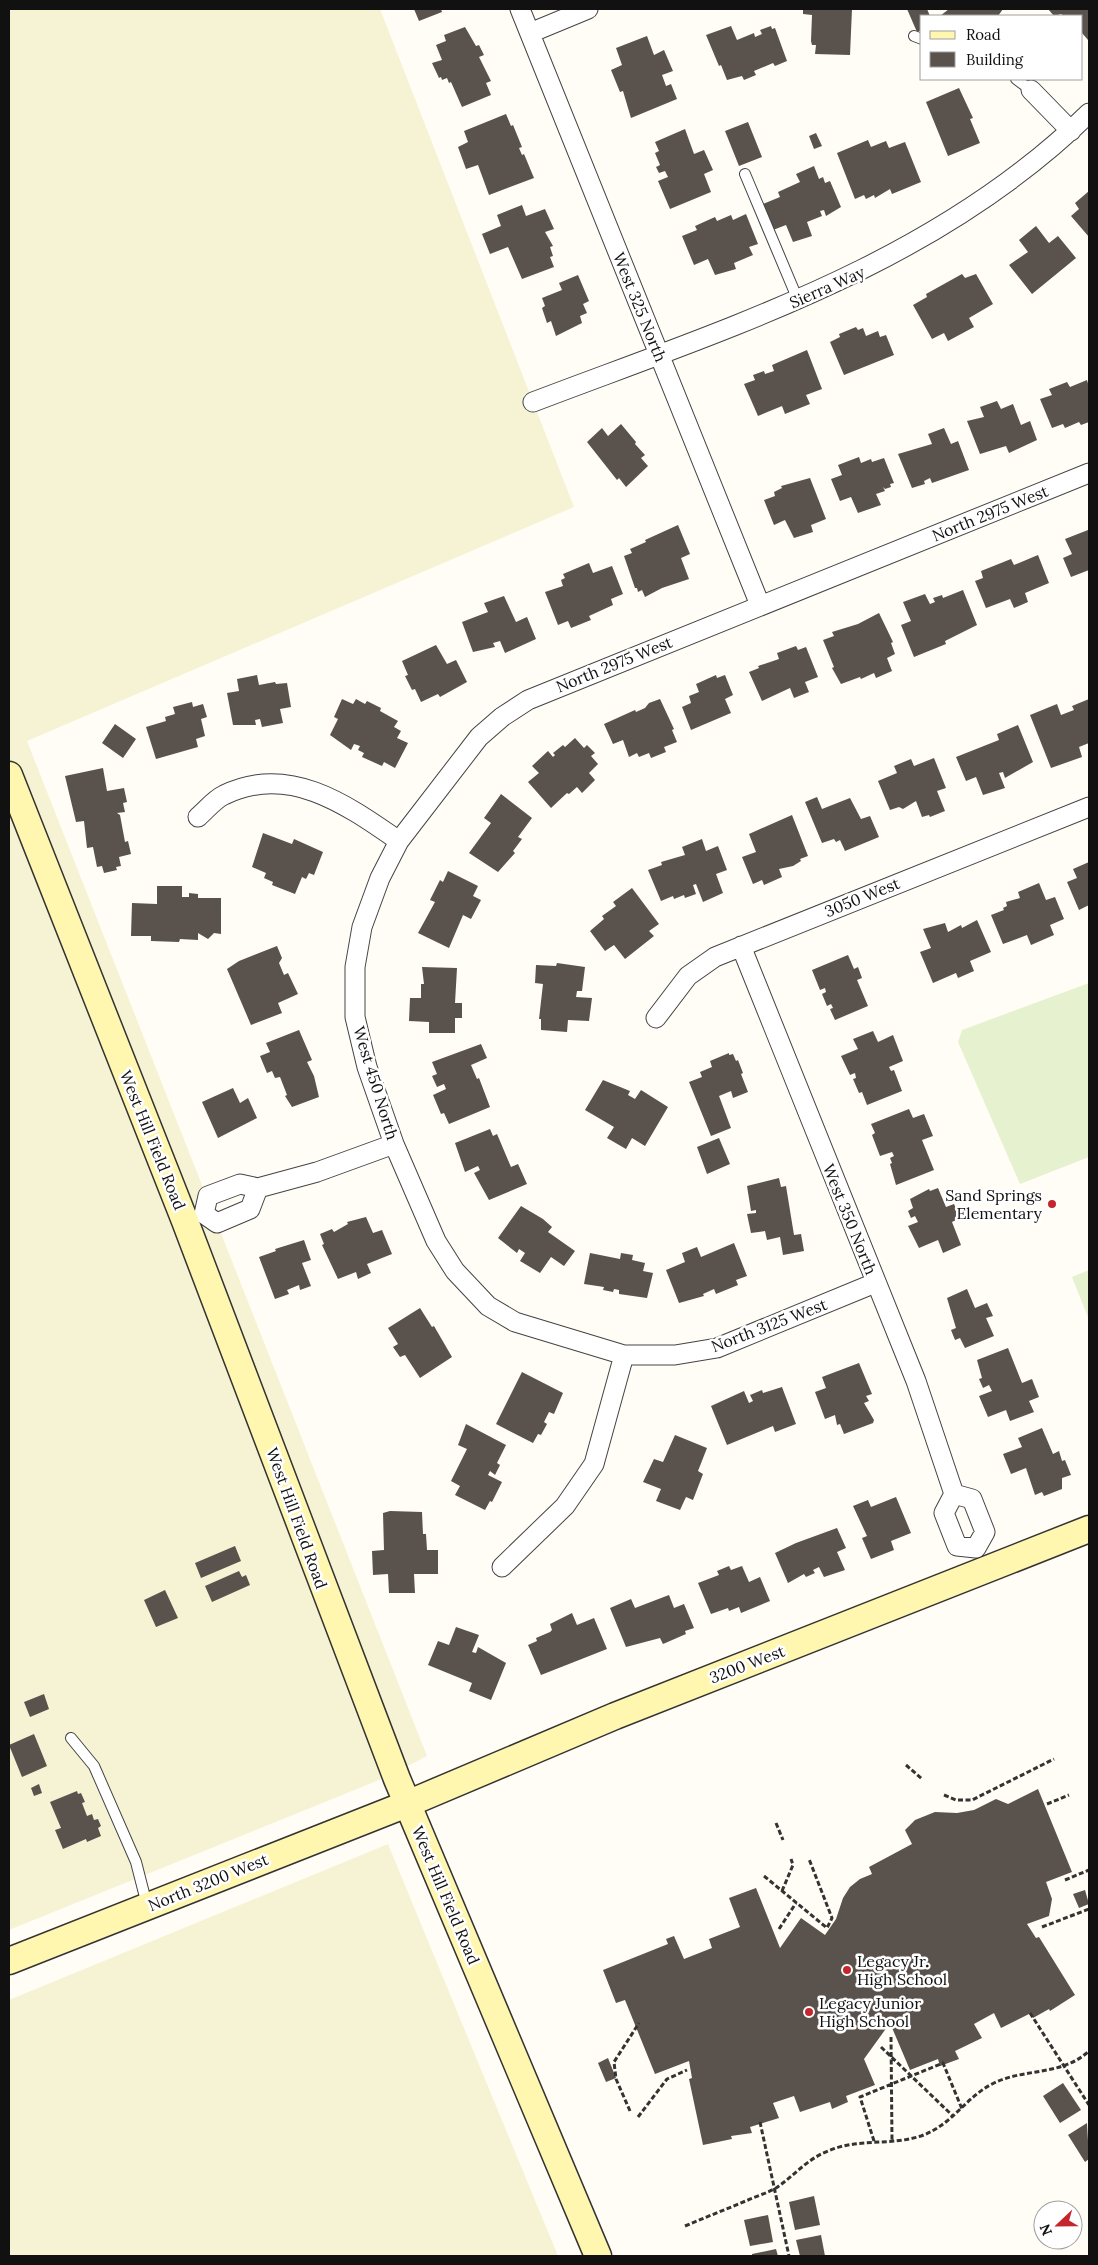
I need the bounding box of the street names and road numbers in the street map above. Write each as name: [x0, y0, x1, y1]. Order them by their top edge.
street label: West 325 North: [609, 249, 671, 365]
street label: Sierra Way: [786, 261, 868, 312]
street label: North 2975 West: [929, 480, 1052, 545]
street label: North 2975 West: [553, 631, 676, 696]
street label: 3050 West: [821, 873, 903, 921]
street label: West 450 North: [349, 1024, 403, 1143]
street label: West Hill Field Road: [116, 1067, 190, 1213]
street label: West 350 North: [819, 1161, 881, 1278]
street label: North 3125 West: [708, 1293, 830, 1356]
street label: West Hill Field Road: [262, 1445, 332, 1592]
street label: 3200 West: [706, 1640, 788, 1688]
street label: West Hill Field Road: [408, 1823, 484, 1968]
street label: North 3200 West: [145, 1849, 272, 1915]

